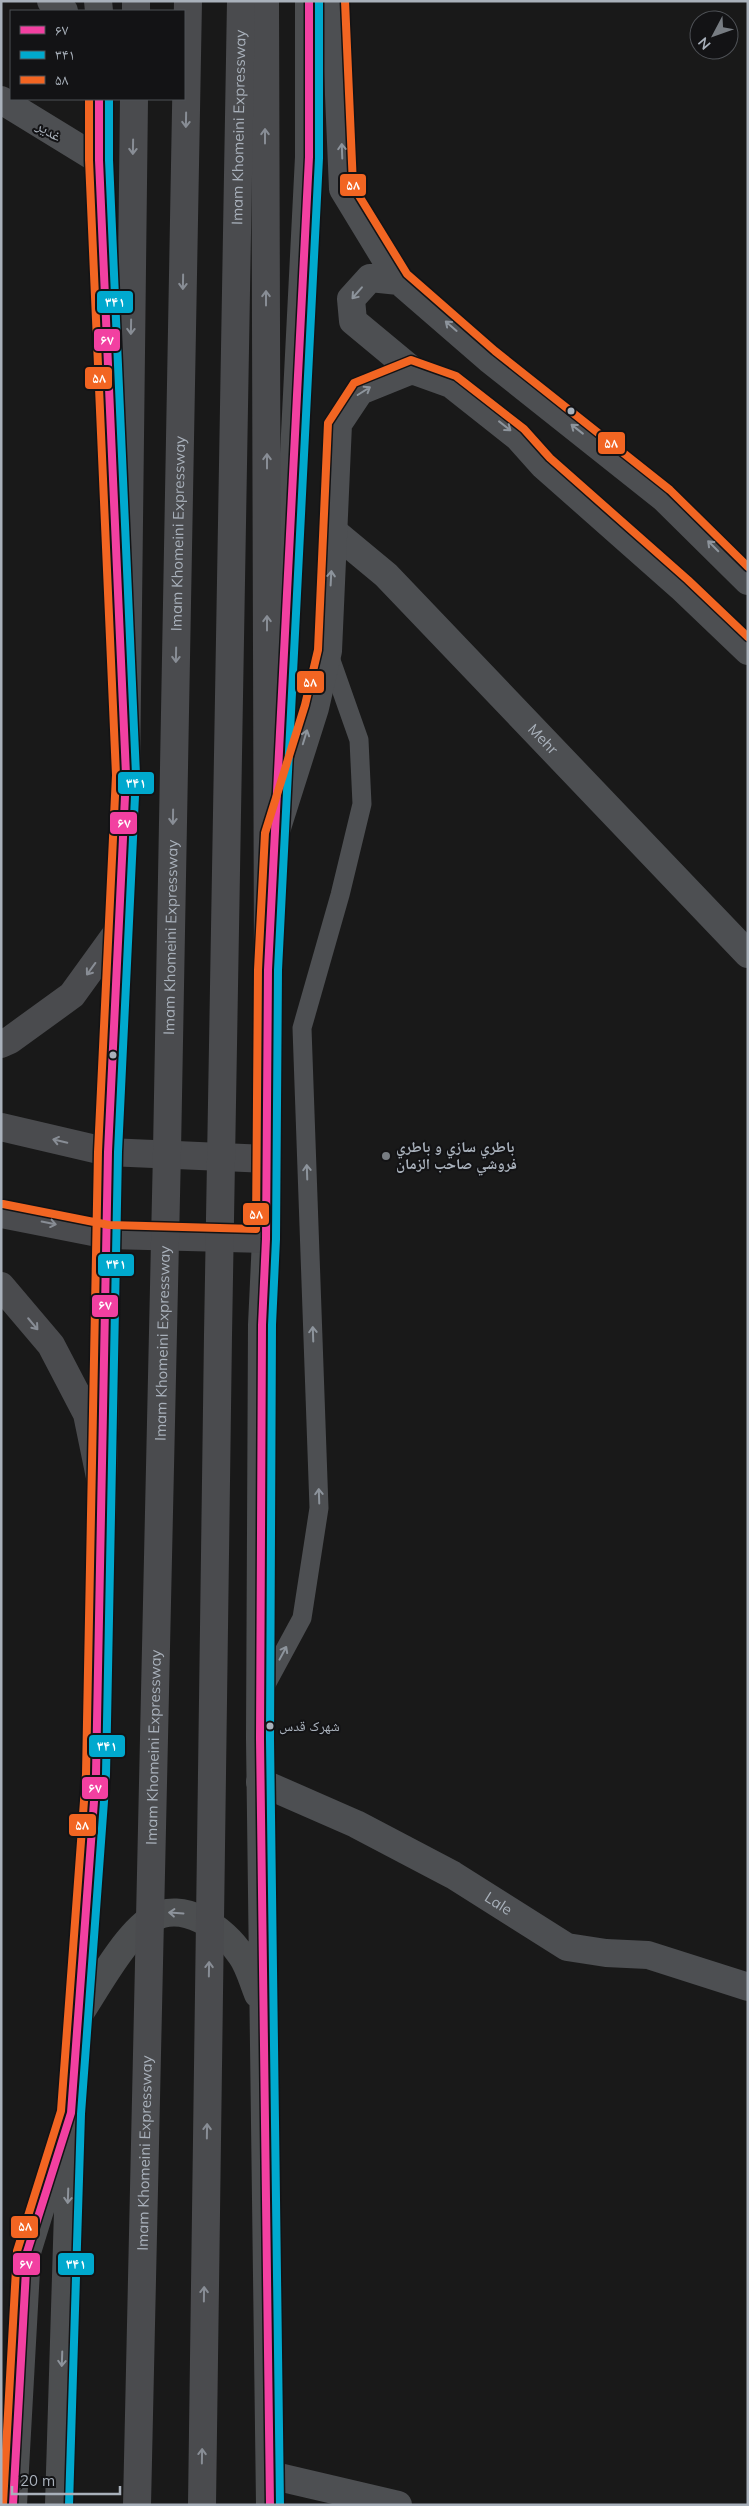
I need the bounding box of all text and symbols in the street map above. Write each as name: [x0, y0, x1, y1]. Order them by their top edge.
legend: [10, 10, 185, 100]
north arrow: [689, 10, 739, 60]
text: ۶۷: [55, 20, 69, 39]
street label: Imam Khomeini Expressway: [227, 29, 250, 225]
text: N: [694, 34, 714, 53]
text: ۳۴۱: [55, 45, 75, 64]
text: ۵۸: [55, 70, 69, 89]
one-way arrow: [181, 112, 191, 128]
street label: غدیر: [32, 115, 66, 146]
one-way arrow: [261, 128, 270, 144]
one-way arrow: [128, 139, 138, 155]
one-way arrow: [337, 143, 346, 159]
line badge: ۵۸: [339, 173, 367, 197]
text: ۵۸: [346, 176, 360, 194]
one-way arrow: [178, 274, 188, 290]
one-way arrow: [351, 287, 363, 300]
line badge: ۳۴۱: [96, 290, 134, 314]
one-way arrow: [261, 291, 271, 307]
text: ۳۴۱: [105, 293, 125, 311]
one-way arrow: [126, 319, 136, 335]
one-way arrow: [445, 321, 458, 332]
line badge: ۶۷: [93, 328, 121, 352]
text: ۶۷: [100, 331, 114, 349]
line badge: ۵۸: [84, 366, 113, 390]
text: ۵۸: [92, 369, 106, 387]
one-way arrow: [357, 385, 371, 395]
unlabelled marker: [566, 406, 576, 416]
one-way arrow: [498, 421, 511, 432]
one-way arrow: [570, 424, 584, 434]
line badge: ۵۸: [597, 431, 626, 455]
text: ۵۸: [604, 434, 618, 452]
street label: Imam Khomeini Expressway: [166, 436, 189, 631]
one-way arrow: [262, 453, 272, 470]
one-way arrow: [707, 540, 719, 553]
one-way arrow: [326, 570, 336, 586]
one-way arrow: [262, 616, 272, 632]
one-way arrow: [171, 646, 181, 663]
line badge: ۵۸: [296, 670, 325, 694]
text: ۵۸: [303, 673, 317, 691]
street label: Mehr: [524, 720, 563, 759]
one-way arrow: [301, 730, 311, 746]
line badge: ۳۴۱: [117, 771, 155, 795]
text: ۳۴۱: [126, 774, 146, 792]
one-way arrow: [168, 809, 178, 825]
line badge: ۶۷: [109, 811, 138, 835]
text: ۶۷: [117, 814, 131, 832]
street label: Imam Khomeini Expressway: [159, 840, 182, 1035]
one-way arrow: [85, 962, 96, 975]
unlabelled marker: [108, 1050, 118, 1060]
one-way arrow: [53, 1136, 69, 1146]
place label: باطري سازي و باطري فروشي صاحب الزمان: [396, 1137, 517, 1176]
marker: باطري سازي و باطري فروشي صاحب الزمان: [380, 1150, 392, 1162]
one-way arrow: [302, 1164, 312, 1180]
line badge: ۵۸: [242, 1202, 270, 1226]
text: ۵۸: [249, 1205, 263, 1223]
one-way arrow: [41, 1219, 57, 1228]
street label: Imam Khomeini Expressway: [151, 1245, 174, 1441]
line badge: ۳۴۱: [97, 1253, 135, 1277]
text: ۳۴۱: [106, 1255, 126, 1273]
line badge: ۶۷: [91, 1294, 119, 1318]
text: ۶۷: [98, 1296, 112, 1314]
one-way arrow: [27, 1317, 38, 1330]
one-way arrow: [308, 1326, 318, 1342]
one-way arrow: [314, 1489, 323, 1505]
one-way arrow: [279, 1646, 289, 1661]
street label: Imam Khomeini Expressway: [142, 1649, 165, 1845]
place label: شهرک قدس: [279, 1717, 340, 1735]
marker: شهرک قدس: [265, 1721, 275, 1731]
line badge: ۳۴۱: [88, 1734, 126, 1758]
text: ۳۴۱: [97, 1737, 117, 1755]
line badge: ۶۷: [81, 1776, 109, 1800]
text: ۶۷: [88, 1779, 102, 1797]
line badge: ۵۸: [68, 1813, 97, 1837]
text: ۵۸: [75, 1816, 89, 1834]
street label: Lale: [481, 1887, 516, 1919]
one-way arrow: [169, 1909, 185, 1918]
one-way arrow: [204, 1961, 214, 1977]
street label: Imam Khomeini Expressway: [133, 2055, 156, 2251]
one-way arrow: [202, 2123, 212, 2140]
one-way arrow: [63, 2188, 72, 2204]
line badge: ۵۸: [10, 2215, 39, 2239]
text: ۵۸: [18, 2217, 32, 2235]
line badge: ۶۷: [12, 2252, 41, 2276]
line badge: ۳۴۱: [57, 2252, 95, 2276]
text: ۶۷: [19, 2255, 33, 2273]
text: ۳۴۱: [66, 2255, 86, 2273]
one-way arrow: [200, 2286, 209, 2302]
one-way arrow: [58, 2351, 67, 2367]
one-way arrow: [197, 2448, 207, 2464]
scale bar: [12, 2464, 120, 2496]
text: 20 m: [20, 2471, 55, 2490]

